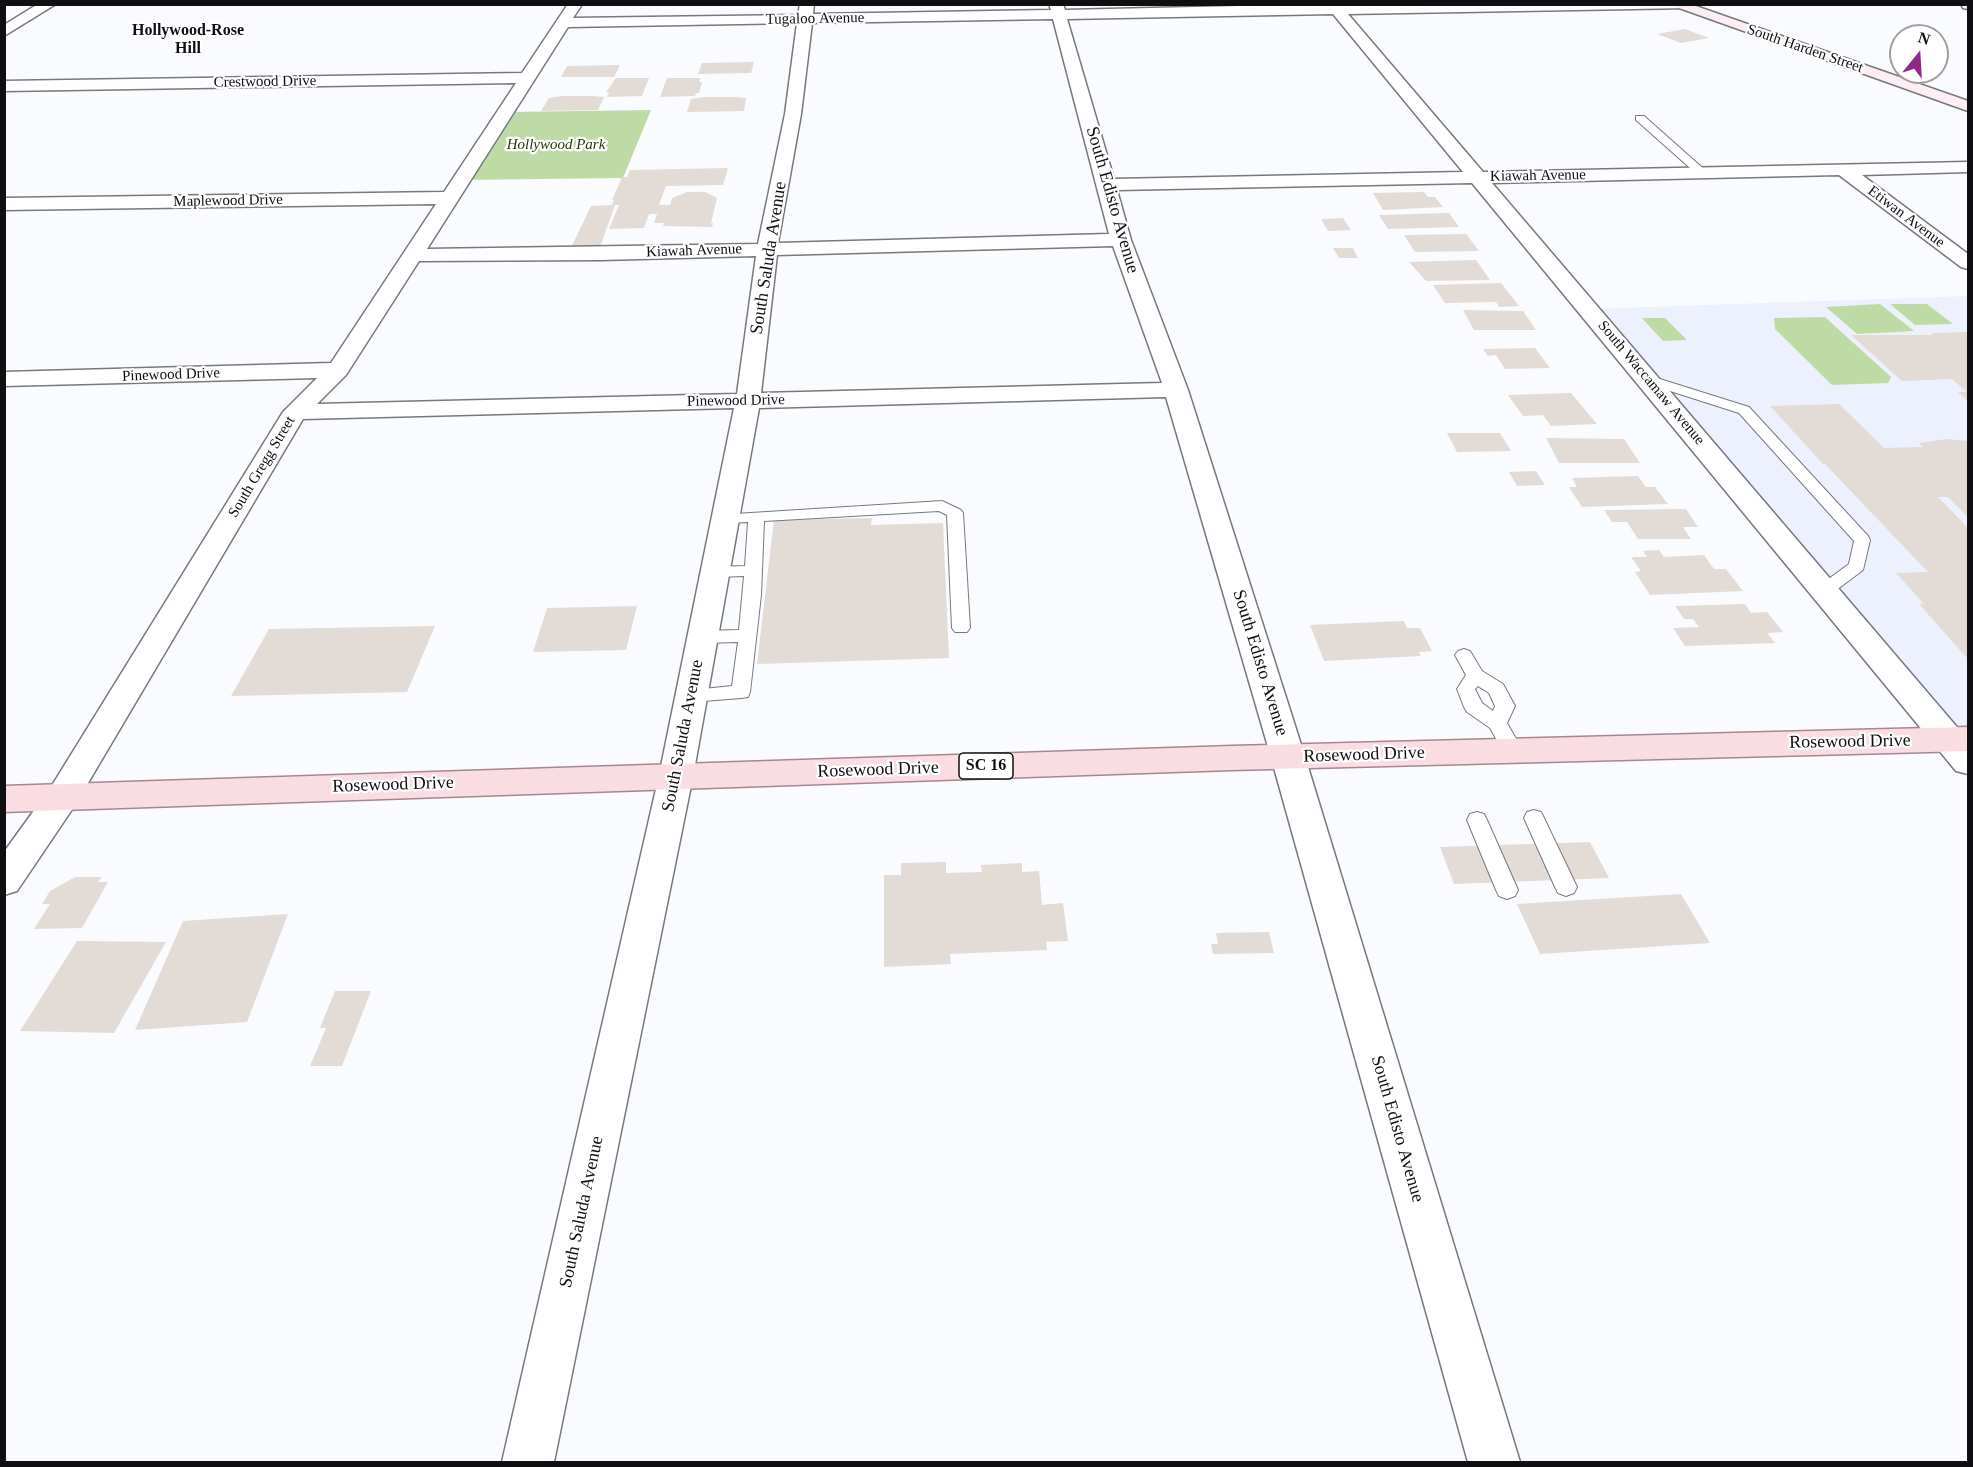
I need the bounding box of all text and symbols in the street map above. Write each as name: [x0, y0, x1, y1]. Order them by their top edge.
street label: Tugaloo Avenue: [765, 9, 865, 29]
district label: Hollywood-Rose Hill: [132, 21, 244, 59]
street label: South Harden Street: [1745, 21, 1865, 77]
north arrow: [1889, 24, 1949, 84]
text: N: [1916, 28, 1932, 48]
street label: Crestwood Drive: [213, 72, 317, 92]
street label: South Edisto Avenue: [1081, 124, 1143, 276]
park label: Hollywood Park: [507, 136, 605, 154]
street label: Kiawah Avenue: [1490, 166, 1586, 186]
street label: South Saluda Avenue: [746, 180, 792, 336]
street label: Etiwan Avenue: [1864, 182, 1948, 252]
street label: Maplewood Drive: [173, 191, 283, 211]
street label: Kiawah Avenue: [646, 240, 742, 262]
street label: South Waccamaw Avenue: [1594, 317, 1708, 449]
street label: Pinewood Drive: [122, 364, 220, 386]
street label: Pinewood Drive: [687, 391, 785, 411]
street label: South Gregg Street: [225, 413, 299, 521]
street label: South Edisto Avenue: [1228, 587, 1292, 739]
street label: South Saluda Avenue: [658, 658, 708, 814]
street label: Rosewood Drive: [1789, 730, 1911, 754]
street label: Rosewood Drive: [1303, 742, 1425, 768]
road number: SC 16: [959, 753, 1013, 779]
street label: Rosewood Drive: [817, 757, 939, 783]
street label: Rosewood Drive: [332, 772, 454, 798]
street label: South Edisto Avenue: [1366, 1053, 1428, 1205]
street label: South Saluda Avenue: [555, 1134, 609, 1290]

